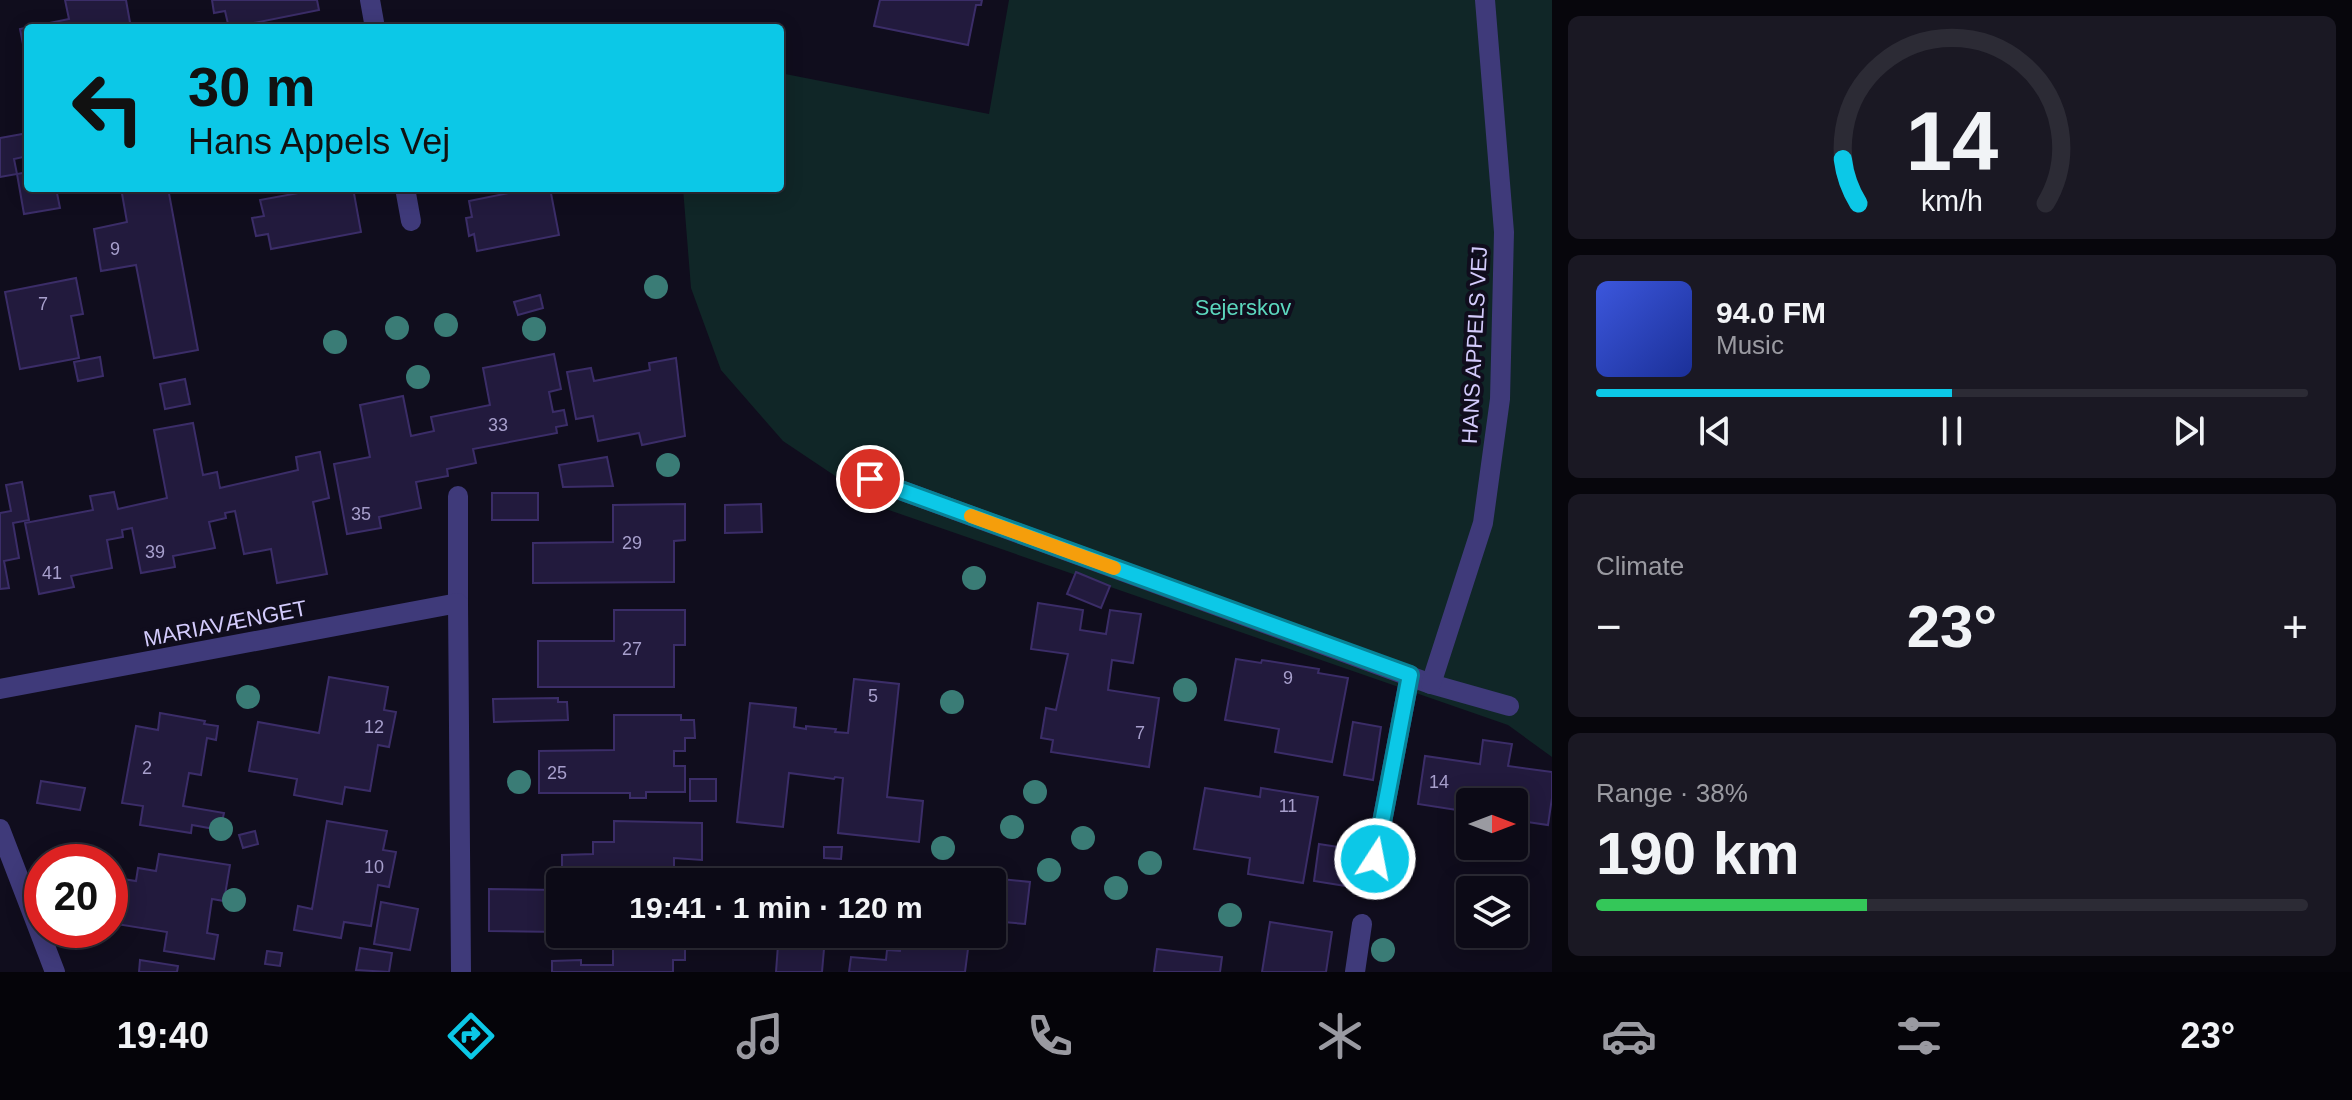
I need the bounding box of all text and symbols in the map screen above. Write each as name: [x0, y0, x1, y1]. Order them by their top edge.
text: 30 m: [188, 55, 316, 118]
icon: left: [56, 56, 160, 160]
text: 14: [1906, 94, 1998, 187]
text: Hans Appels Vej: [188, 121, 450, 162]
text: km/h: [1921, 185, 1983, 217]
house number: 9: [110, 239, 120, 259]
street label: HANS APPELS VEJ: [1457, 245, 1492, 445]
house number: 7: [38, 294, 48, 314]
park label: Sejerskov: [1195, 295, 1291, 320]
text: 94.0 FM: [1716, 296, 1826, 329]
text: Music: [1716, 330, 1784, 360]
icon: previous: [1693, 409, 1737, 453]
icon: pause: [1930, 409, 1974, 453]
icon: next: [2167, 409, 2211, 453]
house number: 33: [488, 415, 508, 435]
pin: [836, 445, 904, 513]
icon: arrive: [848, 457, 892, 501]
house number: 35: [351, 504, 371, 524]
house number: 29: [622, 533, 642, 553]
house number: 39: [145, 542, 165, 562]
text: Climate: [1596, 551, 1684, 581]
house number: 41: [42, 563, 62, 583]
text: 23°: [1907, 593, 1997, 660]
street label: MARIAVÆNGET: [141, 595, 309, 652]
text: −: [1596, 602, 1622, 651]
text: +: [2282, 602, 2308, 651]
house number: 27: [622, 639, 642, 659]
house number: 9: [1283, 668, 1293, 688]
house number: 5: [868, 686, 878, 706]
house number: 12: [364, 717, 384, 737]
house number: 7: [1135, 723, 1145, 743]
house number: 2: [142, 758, 152, 778]
house number: 25: [547, 763, 567, 783]
house number: 14: [1429, 772, 1449, 792]
text: Range · 38%: [1596, 778, 1748, 808]
north arrow: [1456, 788, 1528, 860]
map controls: [1456, 788, 1528, 948]
house number: 11: [1279, 796, 1297, 816]
position arrow: [1333, 817, 1417, 901]
text: 190 km: [1596, 820, 1800, 887]
speed limit sign: 20: [24, 844, 128, 948]
house number: 10: [364, 857, 384, 877]
button: layers: [1456, 876, 1528, 948]
text: 19:41 · 1 min · 120 m: [629, 891, 923, 924]
icon: directions: [443, 1008, 499, 1064]
icon: music: [732, 1008, 788, 1064]
icon: phone: [1022, 1008, 1078, 1064]
icon: climate: [1312, 1008, 1368, 1064]
icon: car: [1601, 1008, 1657, 1064]
icon: filters: [1891, 1008, 1947, 1064]
text: 19:40: [117, 1015, 209, 1056]
text: 23°: [2181, 1015, 2235, 1056]

